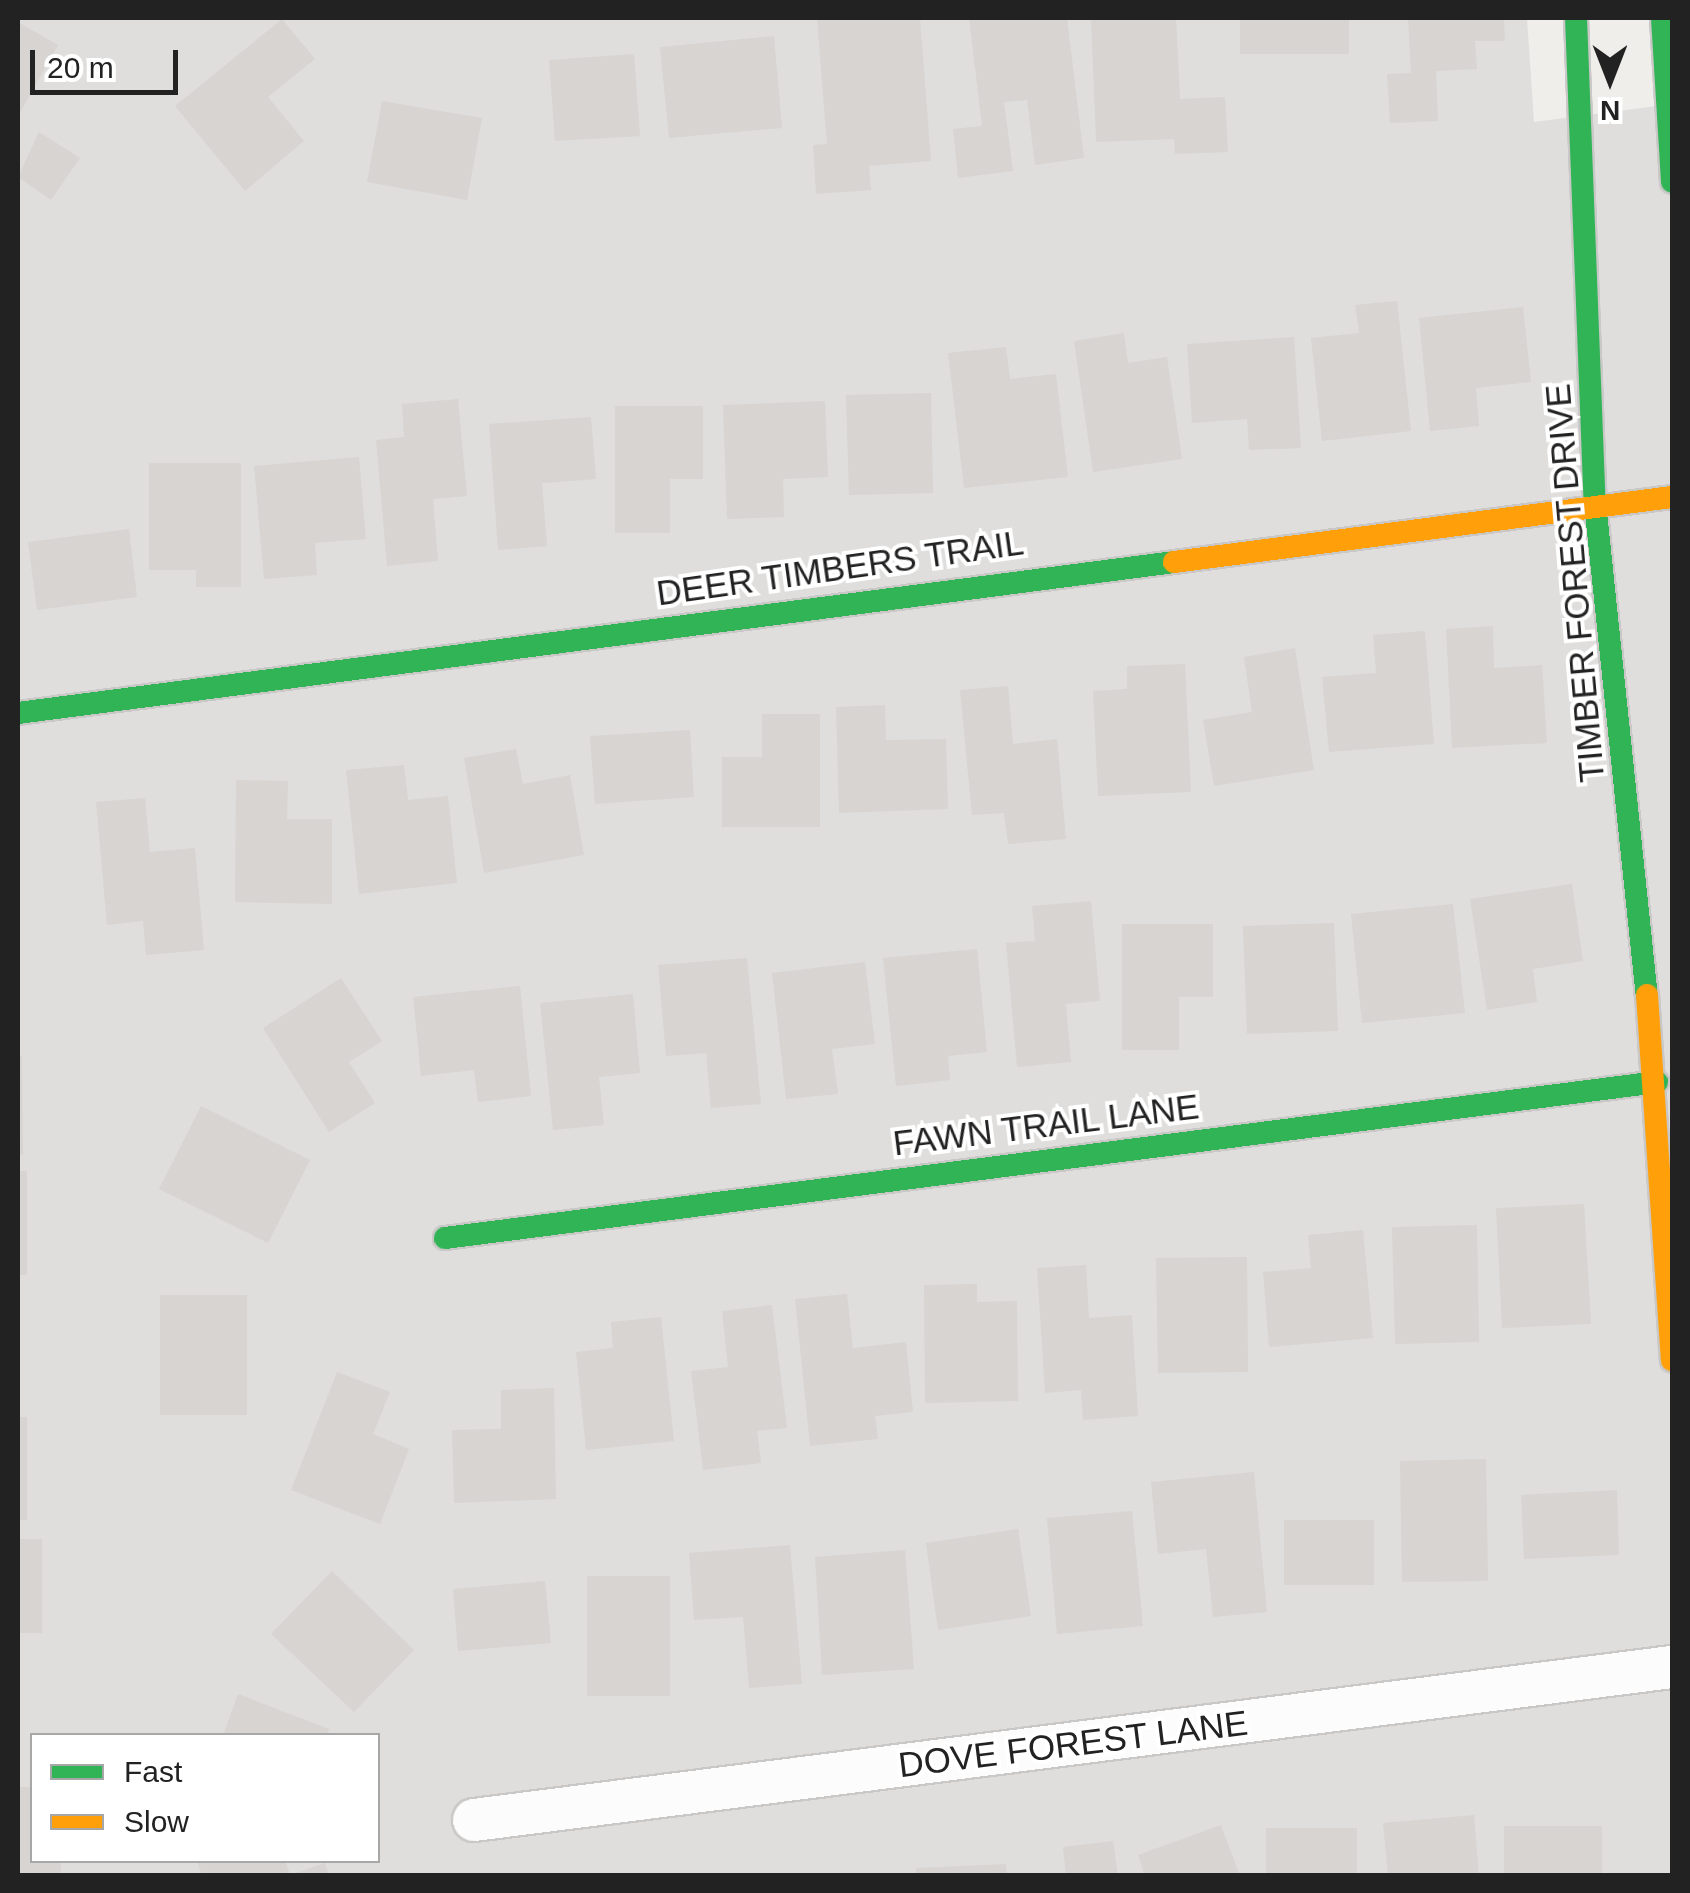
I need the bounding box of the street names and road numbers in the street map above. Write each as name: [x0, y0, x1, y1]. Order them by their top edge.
street label: TIMBER FOREST DRIVE: [1537, 382, 1613, 784]
street label: DEER TIMBERS TRAIL: [653, 521, 1027, 615]
street label: FAWN TRAIL LANE: [890, 1085, 1202, 1165]
street label: DOVE FOREST LANE: [896, 1702, 1250, 1786]

